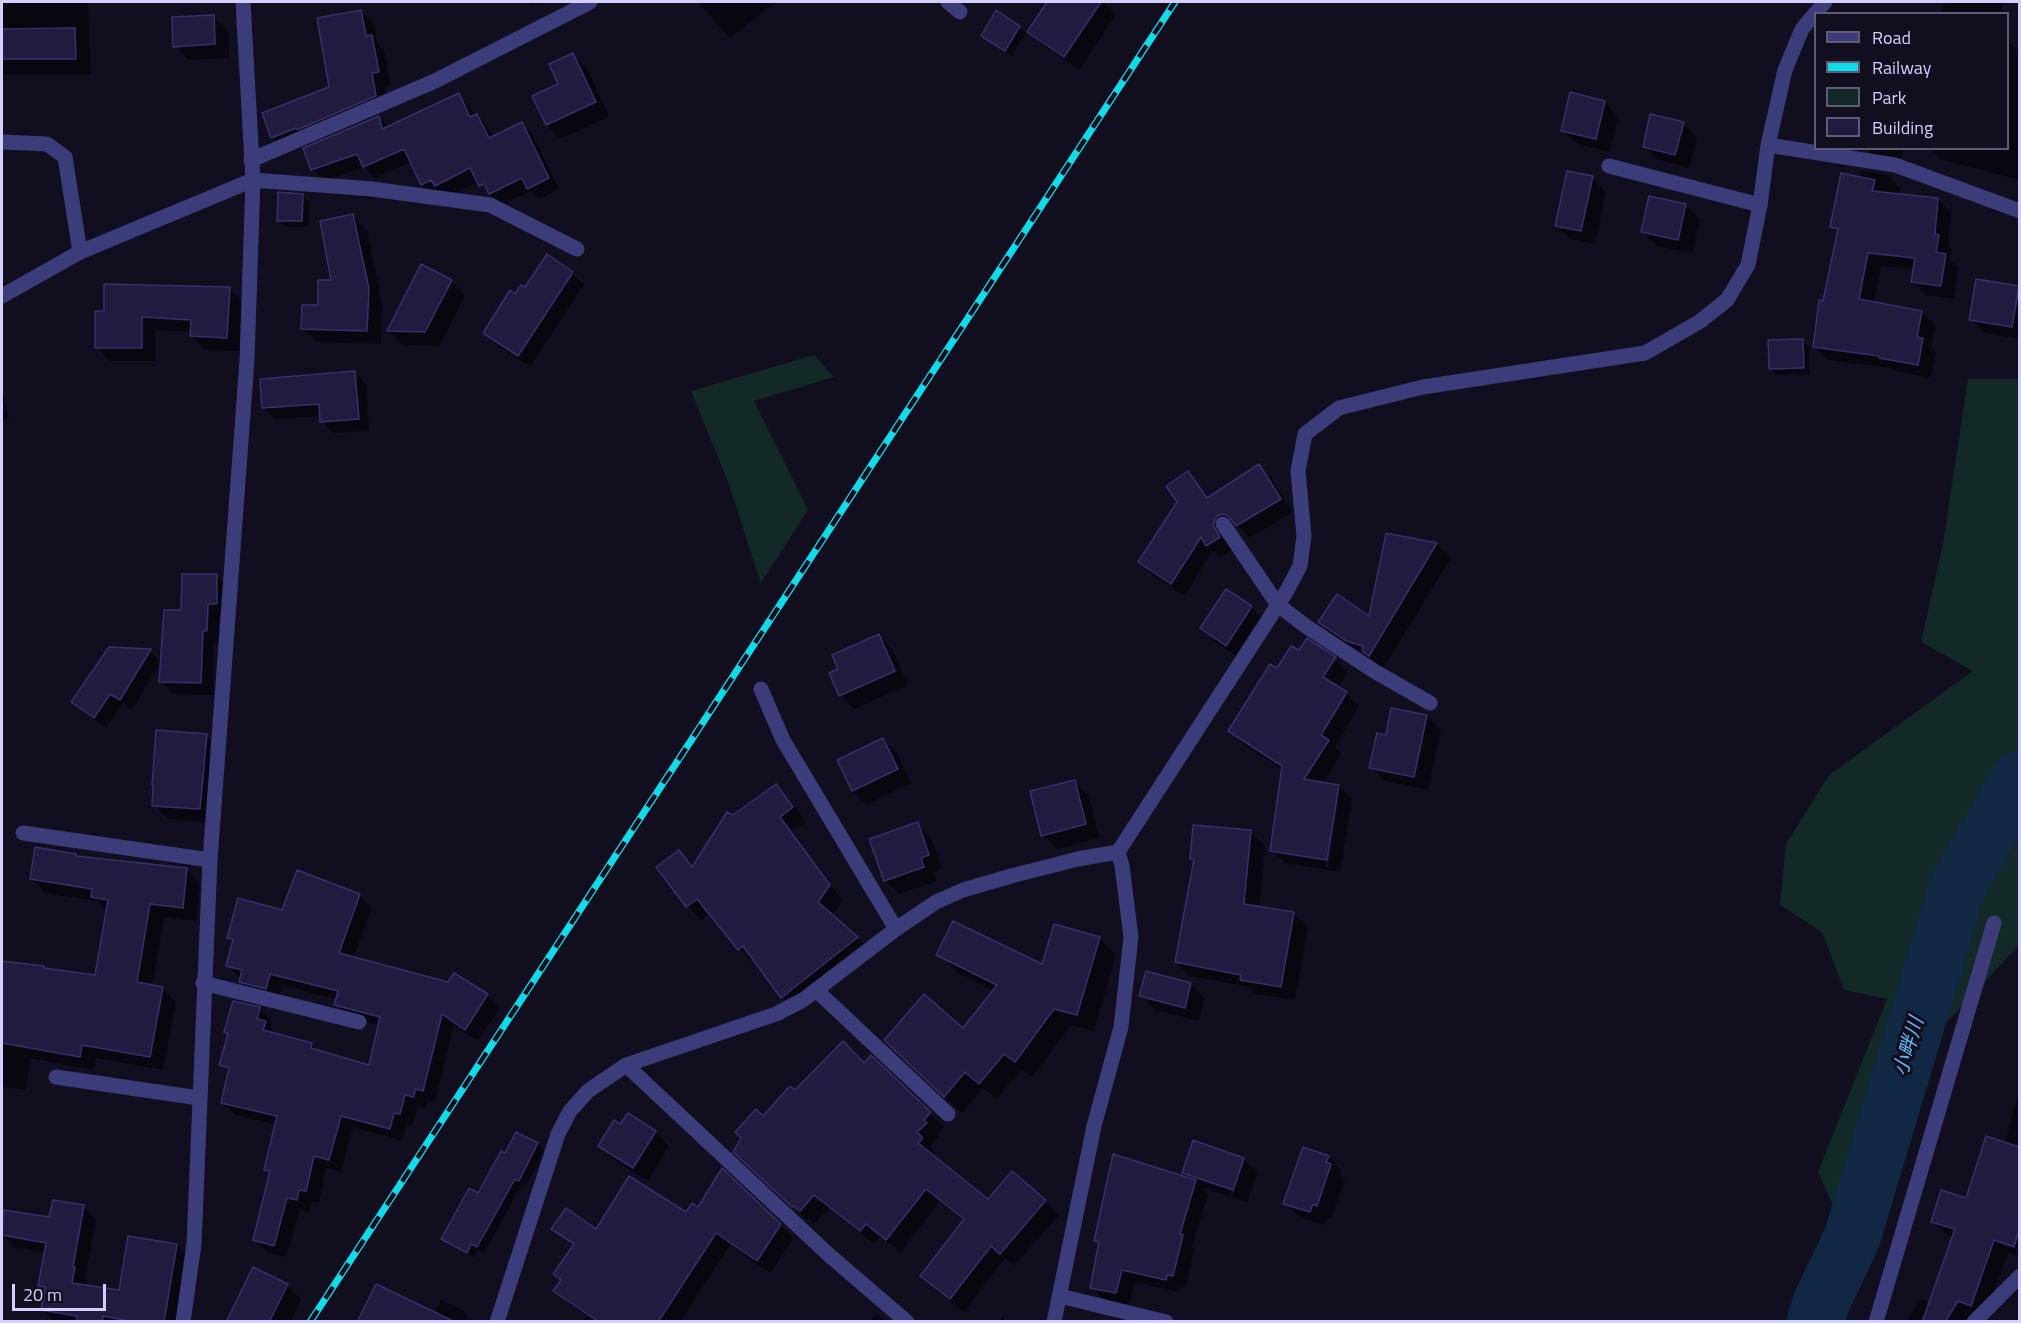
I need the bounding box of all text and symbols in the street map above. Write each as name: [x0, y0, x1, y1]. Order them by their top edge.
legend: [1814, 12, 2009, 150]
text: Road: [1872, 24, 1911, 51]
text: Railway: [1872, 54, 1931, 81]
text: Park: [1872, 84, 1906, 111]
text: Building: [1872, 114, 1933, 141]
water label: 小畔川: [1890, 1015, 1930, 1079]
scale bar: [15, 1272, 110, 1310]
text: 20 m: [23, 1281, 62, 1308]

